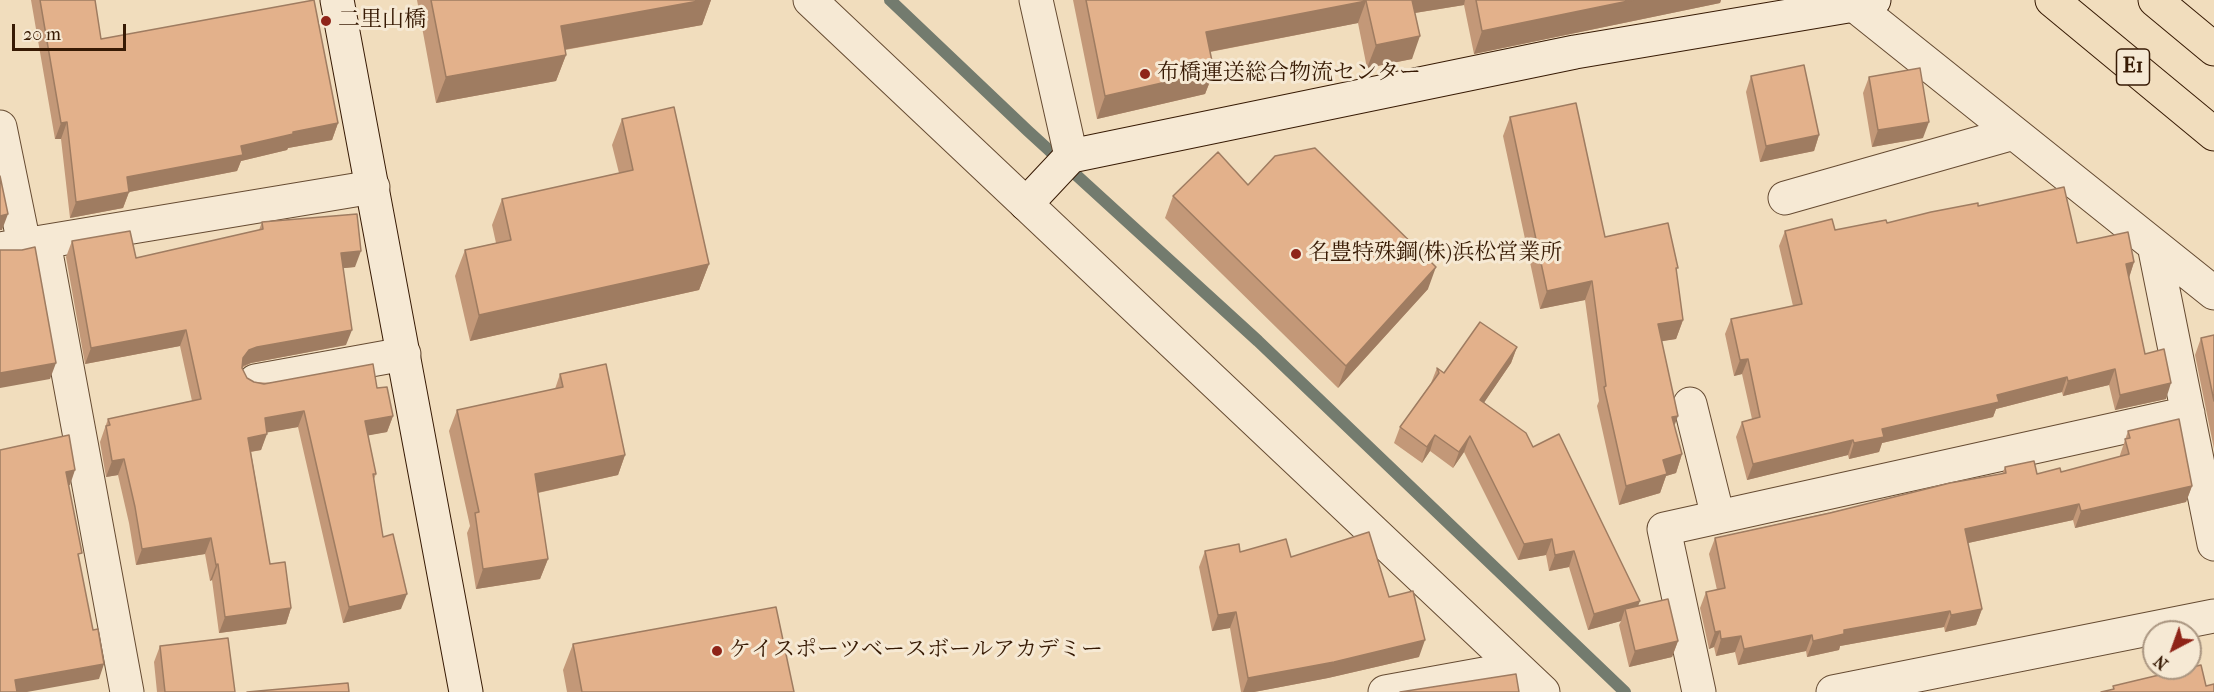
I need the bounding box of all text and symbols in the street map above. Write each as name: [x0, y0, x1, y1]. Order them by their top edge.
place label: 二里山橋: [338, 8, 426, 34]
scale bar: [15, 12, 129, 50]
marker: 二里山橋: [319, 14, 333, 28]
text: 20 m: [23, 24, 61, 45]
road number: E1: [2116, 49, 2150, 85]
place label: 布橋運送総合物流センター: [1157, 61, 1421, 87]
marker: 布橋運送総合物流センター: [1138, 67, 1152, 81]
place label: 名豊特殊鋼(株)浜松営業所: [1308, 241, 1562, 267]
marker: 名豊特殊鋼(株)浜松営業所: [1289, 247, 1303, 261]
north arrow: [2142, 620, 2202, 680]
place label: ケイスポーツベースボールアカデミー: [729, 638, 1103, 664]
marker: ケイスポーツベースボールアカデミー: [710, 644, 724, 658]
text: N: [2150, 651, 2172, 674]

